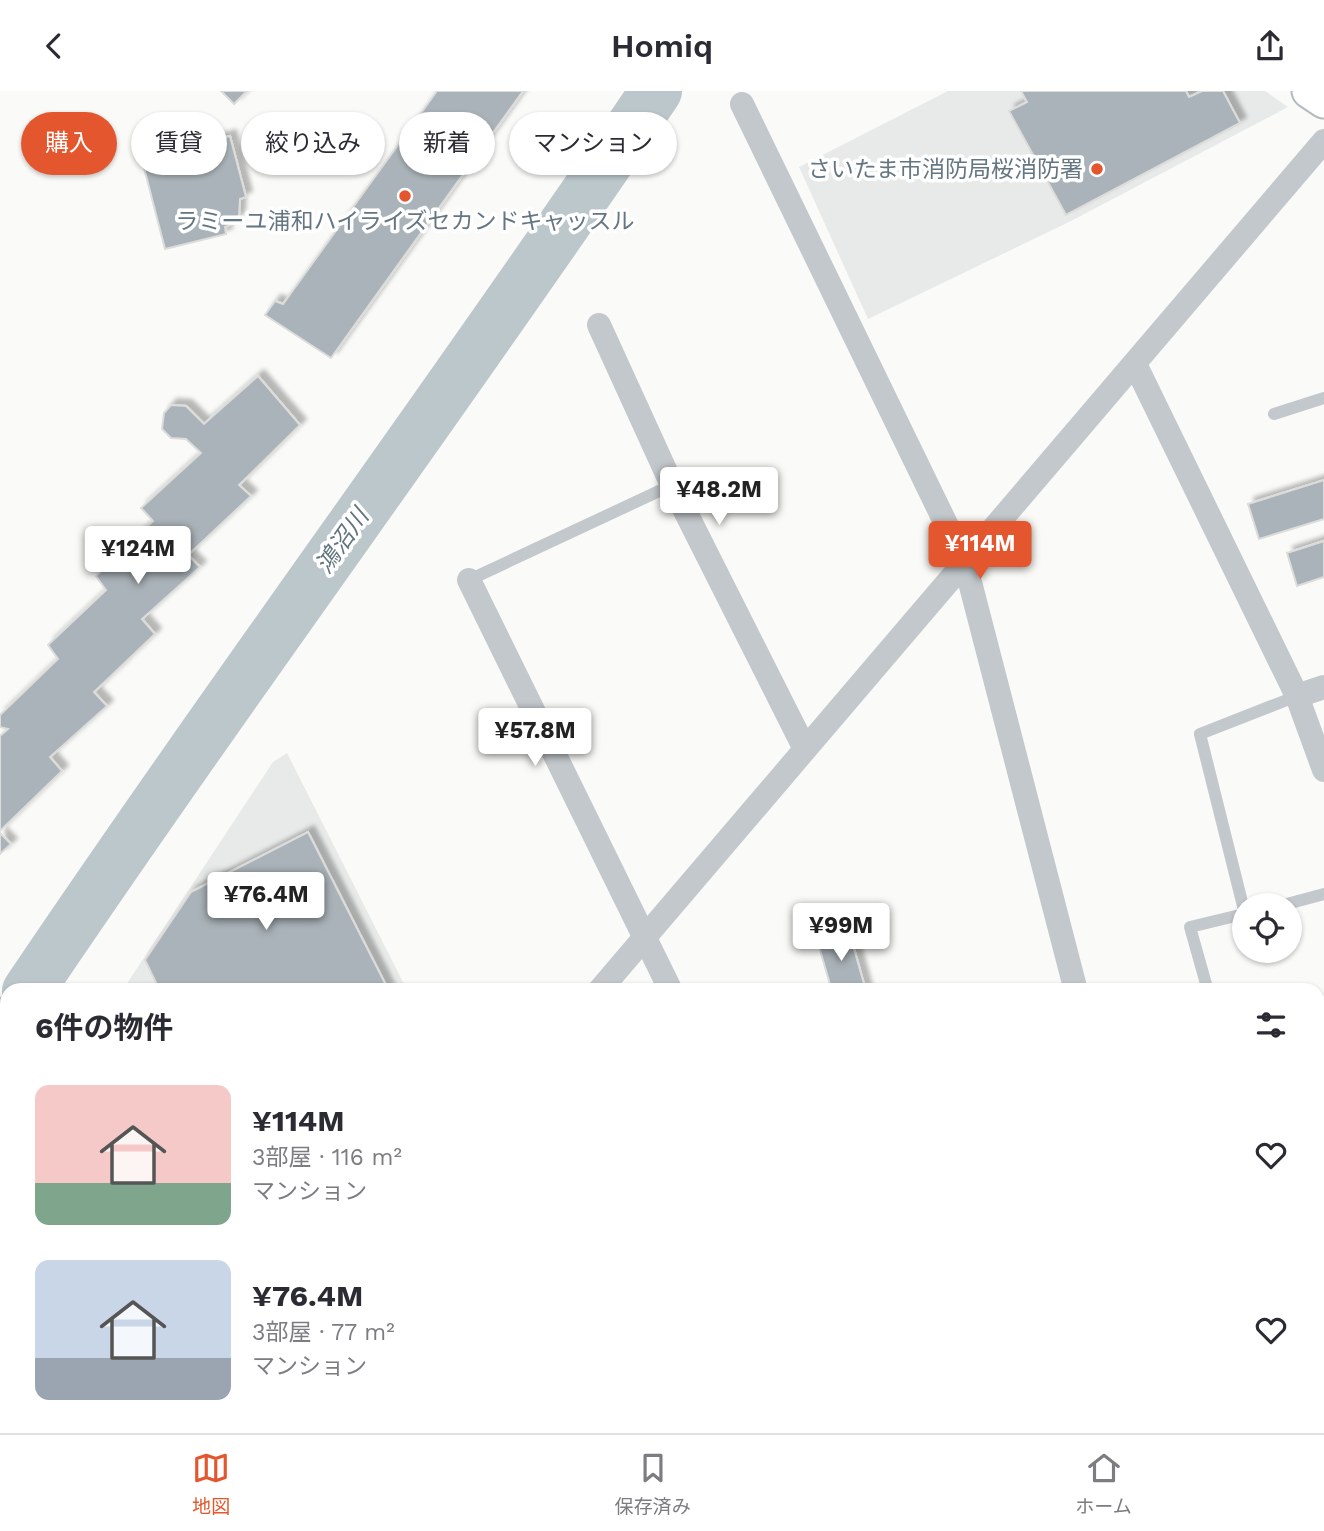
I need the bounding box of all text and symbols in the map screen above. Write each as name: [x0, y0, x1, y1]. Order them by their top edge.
icon: back: [35, 27, 73, 65]
text: Homiq: [611, 27, 713, 65]
icon: share: [1251, 27, 1289, 65]
chip: 購入: [21, 112, 117, 175]
chip: 賃貸: [131, 112, 227, 175]
chip: 絞り込み: [241, 112, 385, 175]
chip: 新着: [399, 112, 495, 175]
chip: マンション: [509, 112, 677, 175]
place label: さいたま市消防局桜消防署: [808, 156, 1083, 183]
marker: さいたま市消防局桜消防署: [1089, 161, 1105, 177]
marker: ラミーユ浦和ハイライズセカンドキャッスル: [397, 188, 413, 204]
place label: ラミーユ浦和ハイライズセカンドキャッスル: [176, 208, 634, 235]
pin: ¥48.2M: [662, 467, 776, 527]
text: ¥48.2M: [676, 476, 762, 503]
water label: 鴻沼川: [310, 501, 376, 579]
pin: ¥114M: [931, 521, 1029, 581]
pin: ¥124M: [89, 526, 187, 586]
text: ¥114M: [945, 530, 1015, 557]
text: ¥124M: [101, 535, 175, 562]
pin: ¥57.8M: [478, 709, 592, 768]
text: ¥57.8M: [494, 717, 576, 744]
pin: ¥76.4M: [209, 873, 323, 932]
text: ¥76.4M: [223, 881, 309, 908]
map controls: [1232, 893, 1302, 963]
button: locate: [1232, 893, 1302, 963]
pin: ¥99M: [800, 903, 882, 963]
text: ¥99M: [809, 912, 873, 939]
icon: filters: [1252, 1006, 1290, 1044]
text: 6件の物件: [35, 1010, 173, 1045]
text: ¥114M: [252, 1103, 345, 1138]
icon: home: [91, 1113, 175, 1197]
icon: heart: [1252, 1136, 1290, 1174]
text: 3部屋 · 116 m²: [252, 1144, 402, 1171]
text: マンション: [252, 1178, 367, 1205]
text: ¥76.4M: [252, 1278, 363, 1313]
icon: home: [91, 1288, 175, 1372]
icon: heart: [1252, 1311, 1290, 1349]
text: 3部屋 · 77 m²: [252, 1319, 395, 1346]
text: マンション: [252, 1353, 367, 1380]
tab: 地図: [192, 1449, 230, 1518]
tab: 保存済み: [615, 1449, 691, 1518]
tab: ホーム: [1075, 1449, 1132, 1518]

